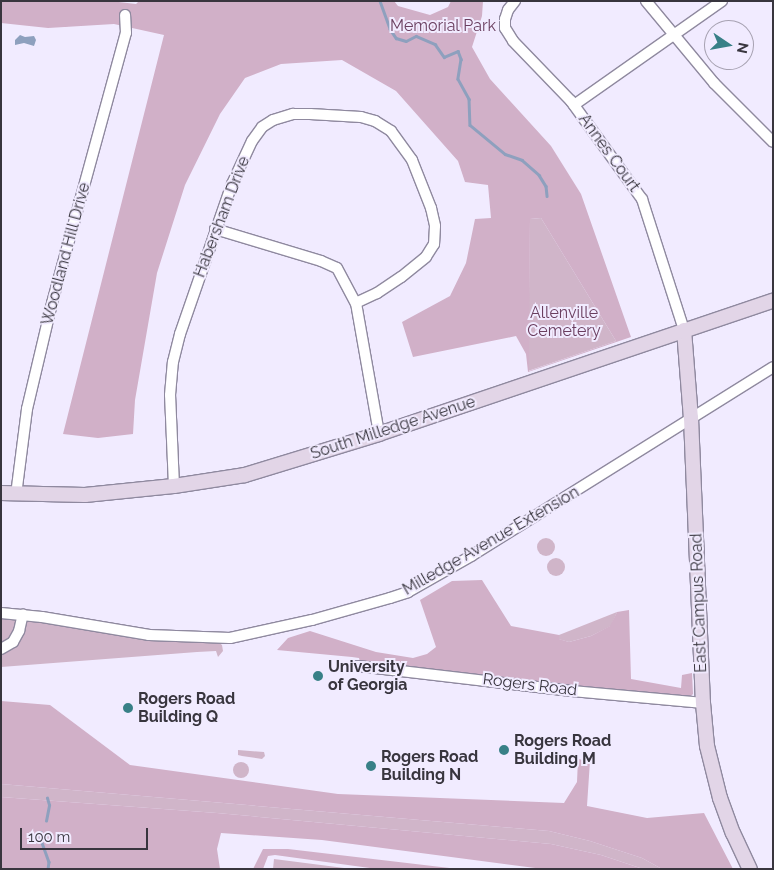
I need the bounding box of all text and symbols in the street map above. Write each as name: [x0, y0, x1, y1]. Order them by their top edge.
park label: Memorial Park: [390, 16, 496, 36]
north arrow: [704, 20, 754, 70]
text: N: [734, 41, 752, 55]
street label: Annes Court: [574, 110, 644, 196]
street label: Habersham Drive: [190, 154, 254, 280]
street label: Woodland Hill Drive: [38, 180, 94, 328]
park label: Allenville Cemetery: [527, 303, 601, 341]
street label: South Milledge Avenue: [308, 392, 478, 464]
street label: Milledge Avenue Extension: [399, 482, 583, 600]
street label: East Campus Road: [687, 533, 711, 673]
place label: University of Georgia: [328, 657, 408, 695]
marker: University of Georgia: [312, 670, 324, 682]
street label: Rogers Road: [482, 670, 578, 700]
place label: Rogers Road Building Q: [138, 689, 235, 727]
marker: Rogers Road Building Q: [122, 702, 134, 714]
place label: Rogers Road Building M: [514, 731, 611, 769]
marker: Rogers Road Building M: [498, 744, 510, 756]
place label: Rogers Road Building N: [381, 747, 478, 785]
marker: Rogers Road Building N: [365, 760, 377, 772]
scale bar: [22, 818, 150, 850]
text: 100 m: [28, 828, 70, 846]

